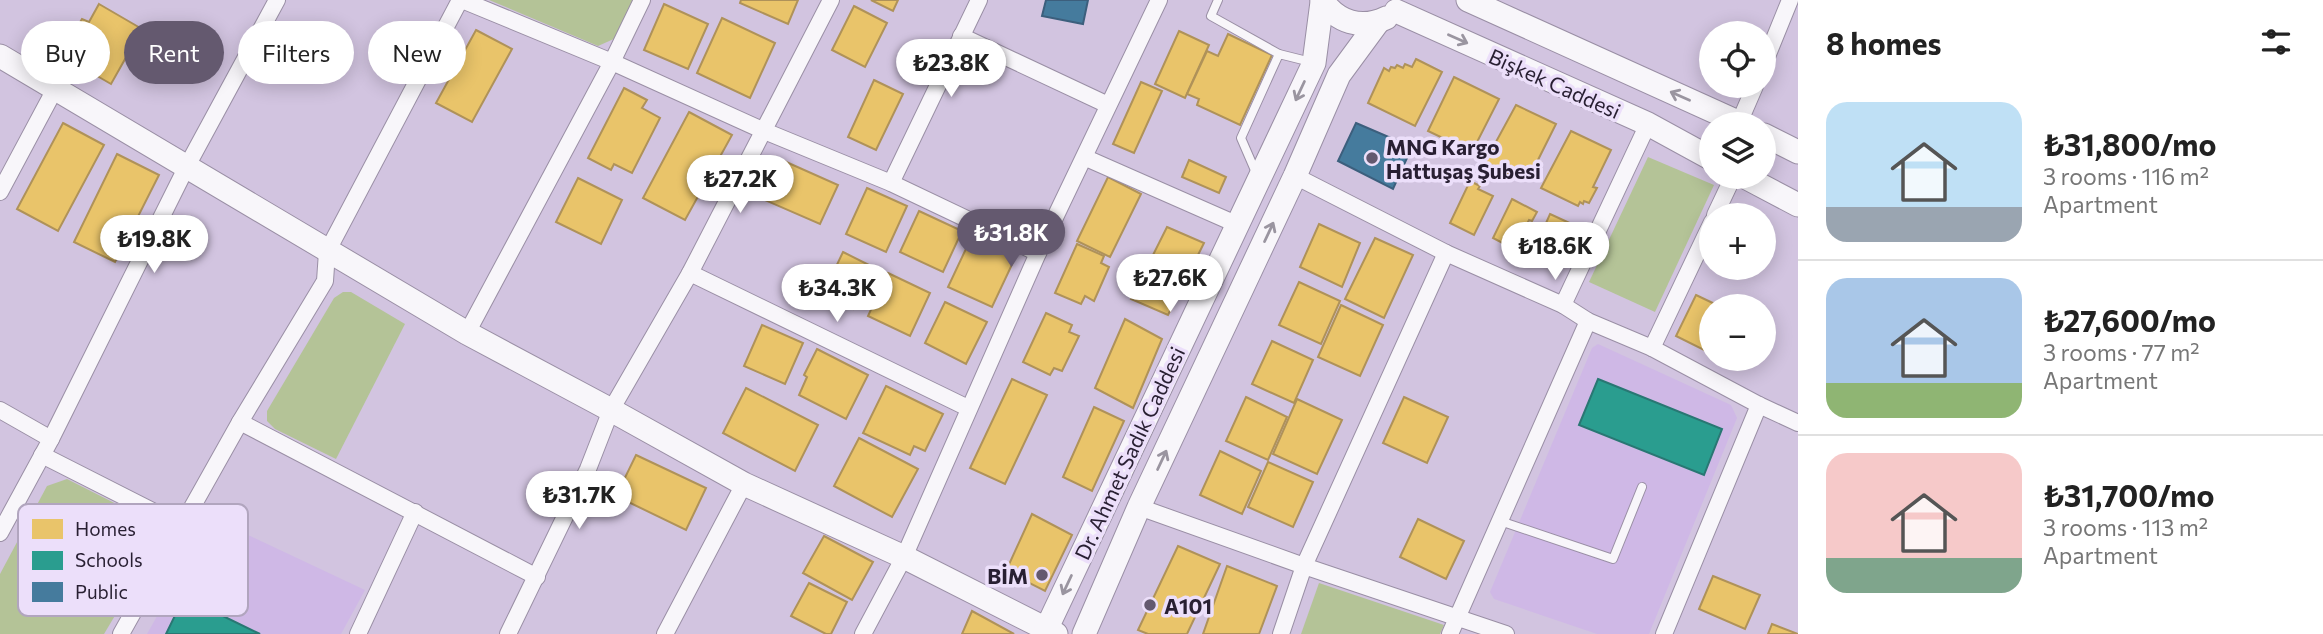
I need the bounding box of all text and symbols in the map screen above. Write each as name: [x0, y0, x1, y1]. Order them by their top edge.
chip: Buy: [21, 21, 110, 84]
chip: Rent: [124, 21, 224, 84]
chip: Filters: [238, 21, 354, 84]
chip: New: [368, 21, 466, 84]
map controls: [1699, 21, 1776, 371]
button: locate: [1699, 21, 1776, 98]
icon: filters: [2257, 23, 2295, 61]
text: 8 homes: [1826, 24, 1942, 61]
one-way arrow: [1447, 33, 1468, 46]
pin: ₺23.8K: [894, 40, 1008, 99]
street label: Bişkek Caddesi: [1485, 43, 1625, 123]
text: ₺23.8K: [912, 48, 990, 76]
one-way arrow: [1293, 80, 1306, 101]
one-way arrow: [1670, 89, 1691, 102]
button: layers: [1699, 112, 1776, 189]
text: ₺31,800/mo: [2043, 125, 2216, 162]
icon: home: [1882, 130, 1966, 214]
place label: MNG Kargo Hattuşaş Şubesi: [1386, 134, 1541, 183]
marker: MNG Kargo Hattuşaş Şubesi: [1364, 150, 1380, 166]
pin: ₺27.2K: [683, 156, 797, 215]
text: 3 rooms · 116 m²: [2043, 162, 2209, 190]
text: ₺27.2K: [703, 164, 777, 192]
text: Apartment: [2043, 190, 2158, 218]
button: +: [1699, 203, 1776, 280]
pin: ₺31.8K: [954, 210, 1068, 269]
pin: ₺19.8K: [97, 216, 211, 275]
text: ₺31.8K: [973, 218, 1049, 246]
one-way arrow: [1262, 222, 1276, 243]
pin: ₺18.6K: [1498, 222, 1612, 282]
text: ₺19.8K: [116, 224, 192, 252]
text: ₺18.6K: [1517, 231, 1593, 259]
pin: ₺27.6K: [1113, 254, 1227, 314]
text: ₺27.6K: [1132, 263, 1208, 291]
pin: ₺34.3K: [780, 264, 894, 324]
text: ₺34.3K: [798, 273, 876, 301]
button: −: [1699, 294, 1776, 371]
text: ₺27,600/mo: [2043, 301, 2216, 338]
icon: home: [1882, 306, 1966, 390]
text: 3 rooms · 77 m²: [2043, 338, 2200, 366]
street label: Dr. Ahmet Sadık Caddesi: [1069, 343, 1189, 563]
text: Apartment: [2043, 366, 2158, 394]
one-way arrow: [1155, 450, 1169, 471]
pin: ₺31.7K: [522, 472, 636, 531]
text: ₺31,700/mo: [2043, 476, 2214, 513]
text: ₺31.7K: [542, 480, 616, 508]
icon: home: [1882, 481, 1966, 565]
legend: [18, 504, 248, 616]
text: 3 rooms · 113 m²: [2043, 513, 2208, 541]
text: Homes: [75, 517, 136, 540]
text: Apartment: [2043, 541, 2158, 569]
text: Schools: [75, 548, 143, 571]
place label: BİM: [987, 563, 1028, 588]
marker: BİM: [1034, 567, 1050, 583]
one-way arrow: [1060, 574, 1073, 595]
text: Public: [75, 580, 128, 603]
place label: A101: [1164, 593, 1212, 618]
marker: A101: [1142, 597, 1158, 613]

